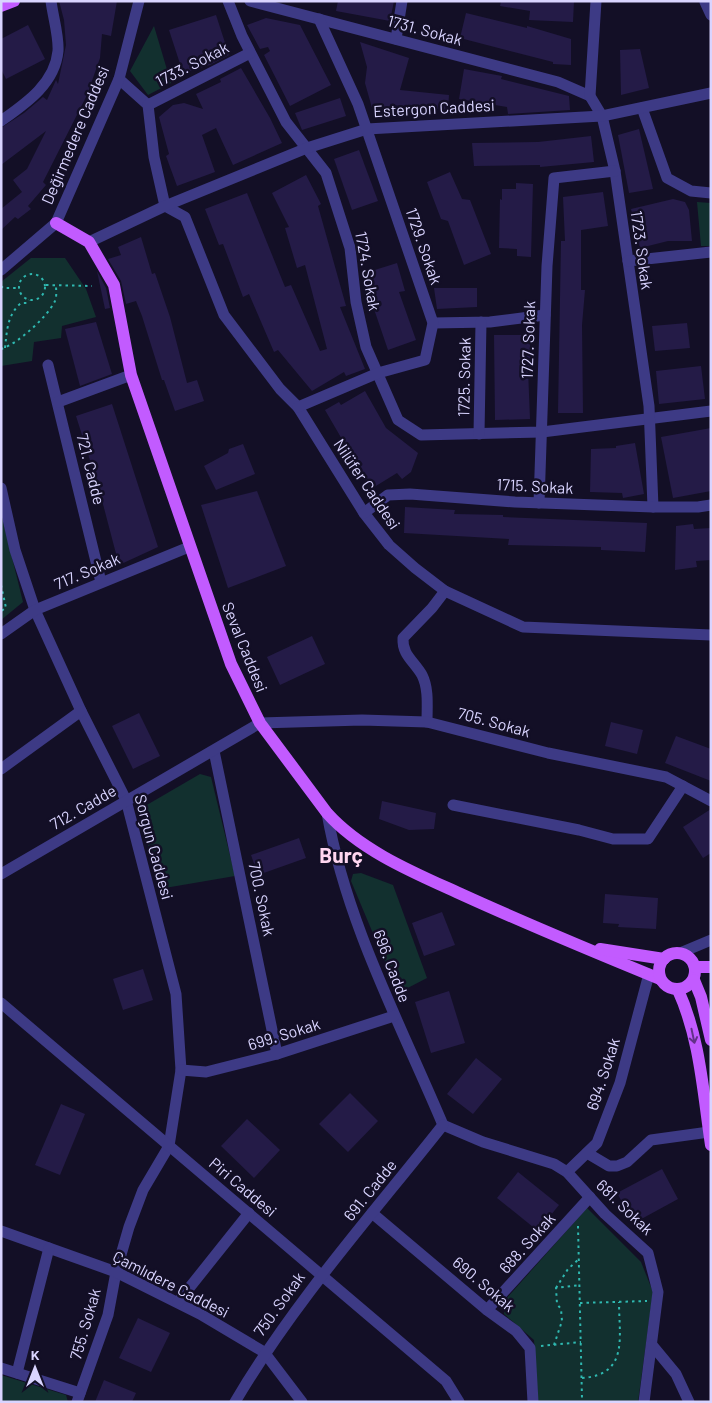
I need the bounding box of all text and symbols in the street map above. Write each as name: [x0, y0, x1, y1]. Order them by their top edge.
street label: 1731. Sokak: [386, 10, 465, 49]
street label: 1733. Sokak: [152, 37, 231, 90]
street label: Değirmedere Caddesi: [37, 63, 112, 207]
street label: Estergon Caddesi: [373, 95, 495, 120]
street label: 1729. Sokak: [402, 205, 446, 287]
street label: 1723. Sokak: [628, 209, 657, 291]
street label: 1724. Sokak: [352, 230, 385, 312]
street label: 1727. Sokak: [517, 300, 538, 379]
street label: 1725. Sokak: [453, 337, 474, 417]
street label: 721. Cadde: [73, 431, 110, 507]
street label: Nilüfer Caddesi: [330, 435, 405, 533]
street label: 1715. Sokak: [496, 474, 574, 497]
street label: 717. Sokak: [51, 548, 123, 593]
street label: Seval Caddesi: [219, 599, 272, 695]
street label: 705. Sokak: [456, 703, 533, 740]
street label: 712. Cadde: [46, 780, 119, 833]
street label: Sorgun Caddesi: [131, 792, 178, 902]
district label: Burç: [319, 842, 363, 867]
street label: 700. Sokak: [245, 860, 280, 938]
street label: 696. Cadde: [370, 927, 415, 1005]
street label: 699. Sokak: [245, 1014, 322, 1054]
one-way arrow: [689, 1027, 699, 1043]
street label: 694. Sokak: [582, 1035, 623, 1113]
street label: Piri Caddesi: [206, 1153, 281, 1220]
street label: 691. Cadde: [339, 1155, 400, 1224]
street label: 681. Sokak: [593, 1175, 658, 1238]
street label: 688. Sokak: [495, 1209, 559, 1277]
street label: Çamlıdere Caddesi: [110, 1246, 233, 1321]
street label: 690. Sokak: [449, 1252, 519, 1315]
street label: 750. Sokak: [249, 1268, 308, 1339]
street label: 755. Sokak: [65, 1286, 104, 1362]
north arrow: [10, 1343, 60, 1393]
text: K: [31, 1346, 40, 1363]

